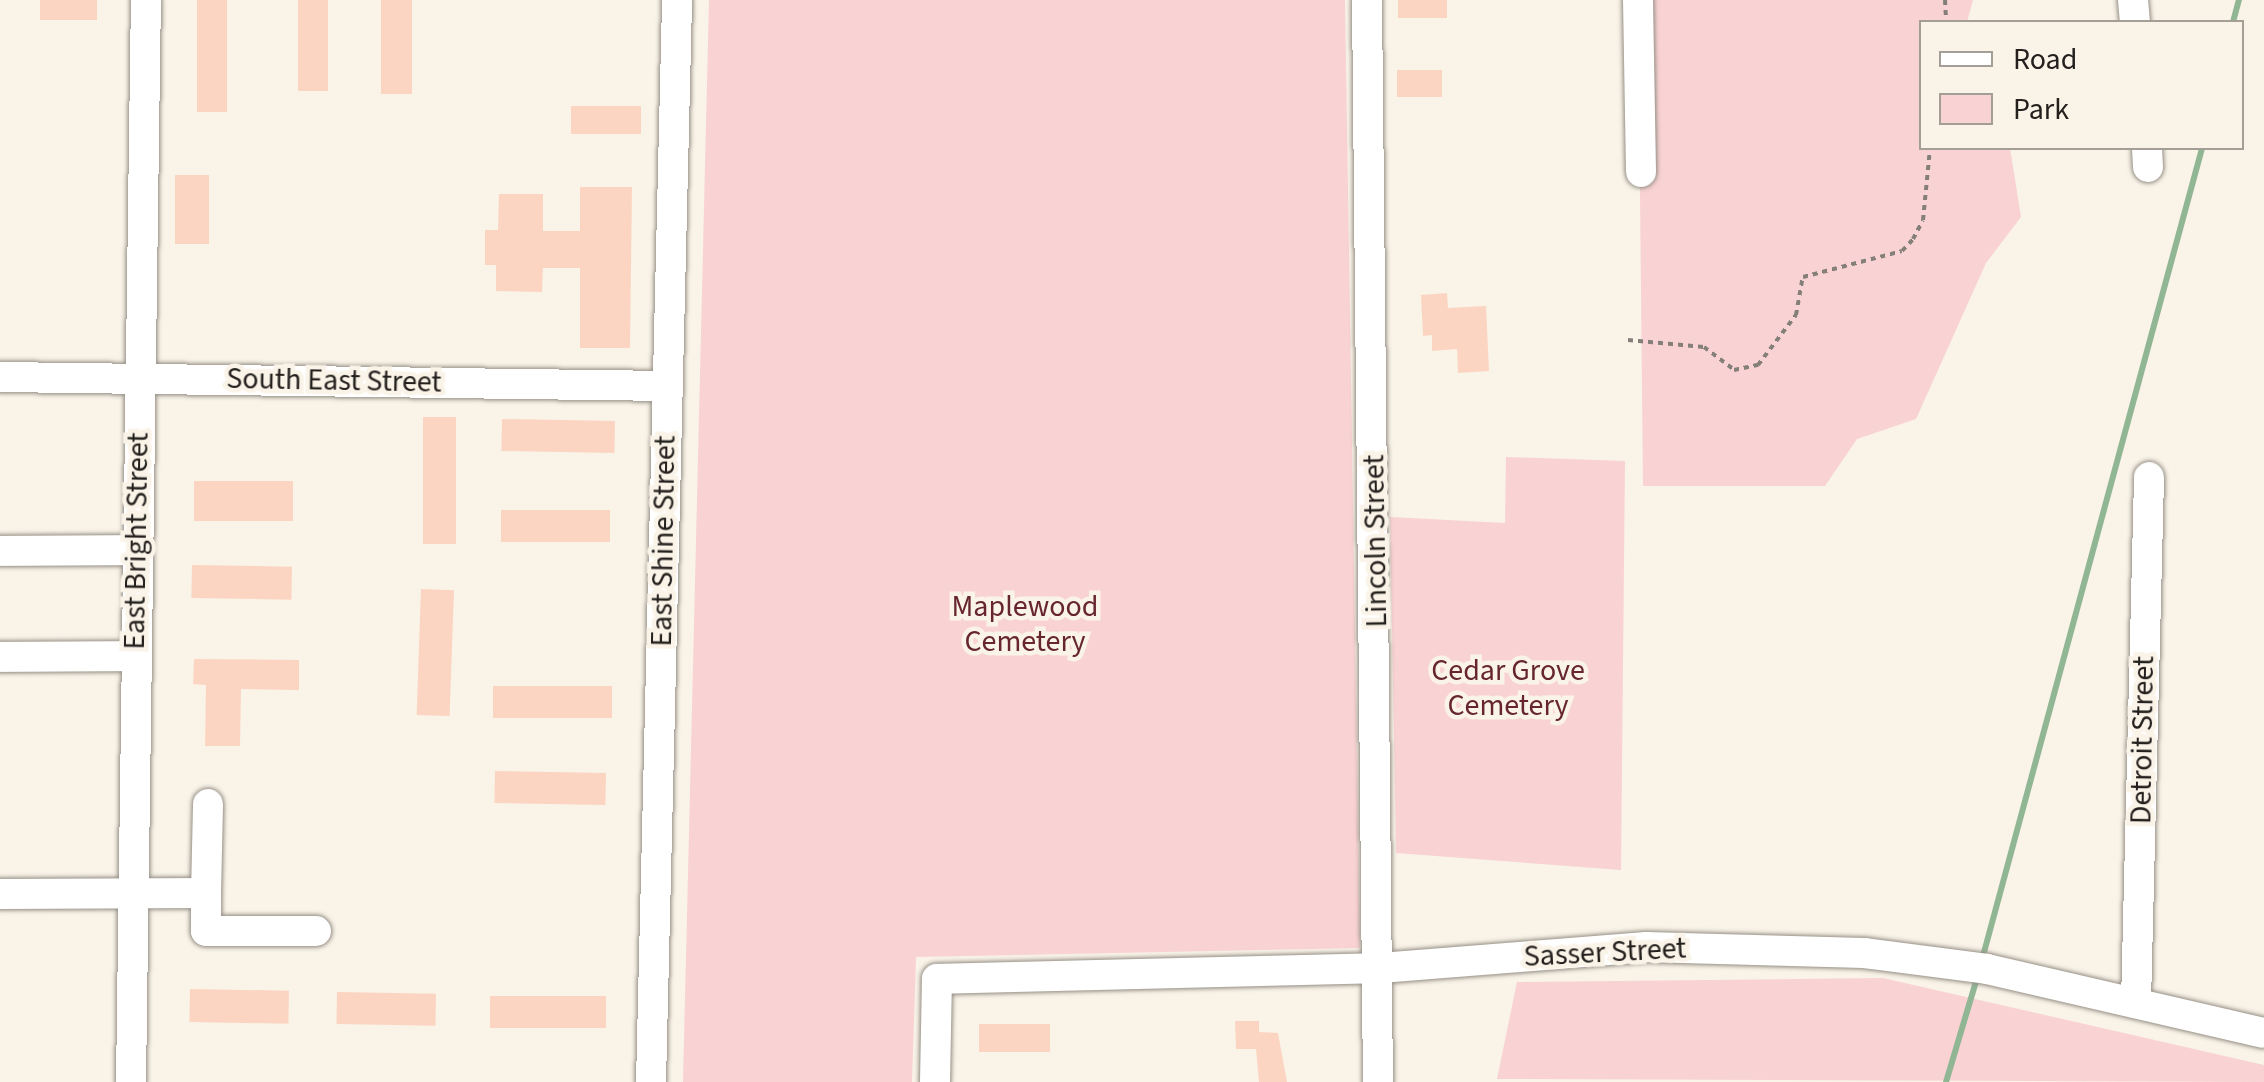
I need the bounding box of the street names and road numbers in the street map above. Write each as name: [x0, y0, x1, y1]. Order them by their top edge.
street label: South East Street: [226, 361, 442, 401]
street label: East Bright Street: [117, 432, 157, 650]
street label: East Shine Street: [644, 435, 684, 647]
street label: Lincoln Street: [1356, 454, 1396, 628]
street label: Detroit Street: [2124, 656, 2162, 824]
street label: Sasser Street: [1523, 931, 1687, 975]

